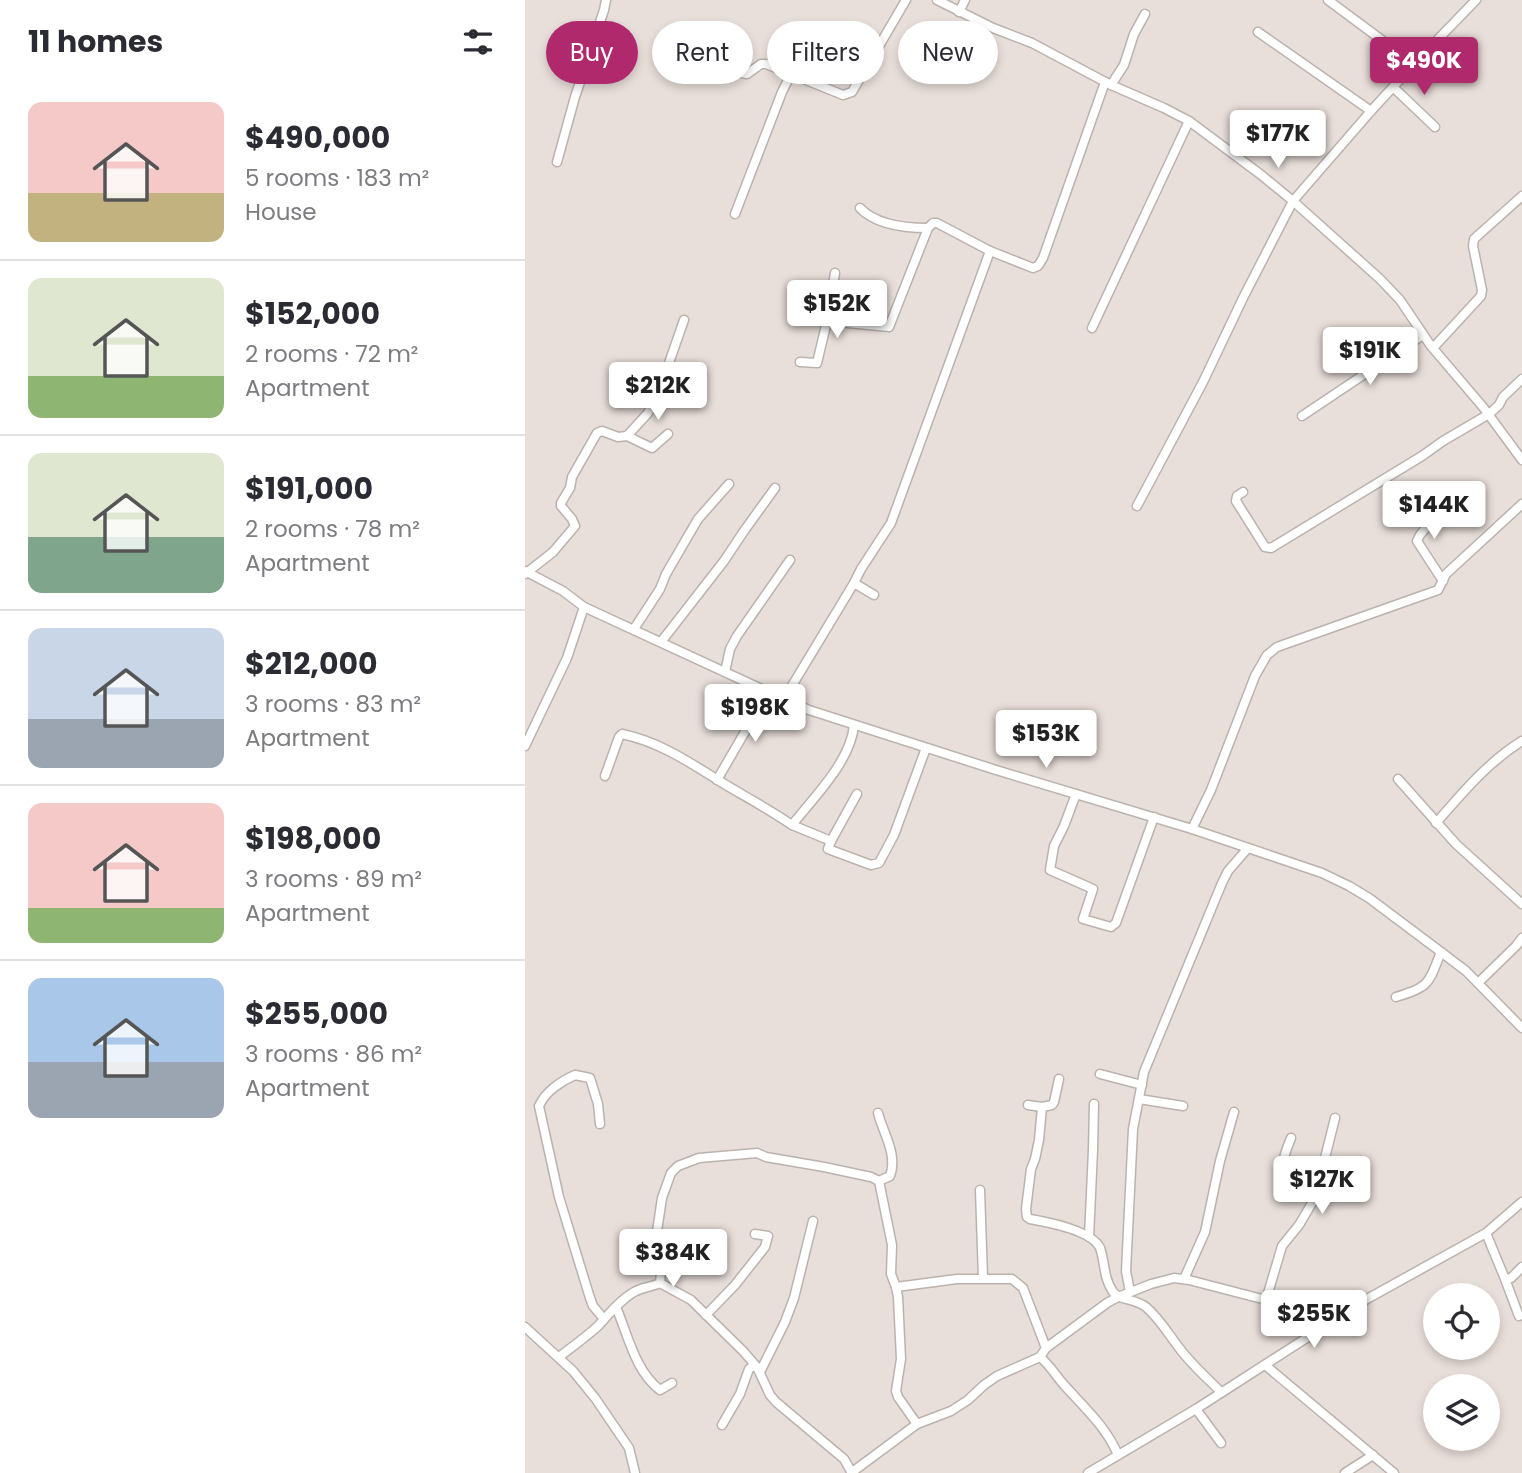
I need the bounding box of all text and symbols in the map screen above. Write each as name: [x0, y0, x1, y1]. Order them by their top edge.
text: 11 homes: [28, 20, 163, 63]
chip: Buy: [546, 21, 638, 84]
chip: Rent: [652, 21, 753, 84]
chip: Filters: [767, 21, 884, 84]
chip: New: [898, 21, 998, 84]
icon: filters: [459, 23, 497, 61]
pin: $490K: [1375, 38, 1473, 97]
text: $490K: [1386, 44, 1462, 76]
pin: $177K: [1229, 110, 1327, 170]
text: $490,000: [245, 116, 390, 159]
text: $177K: [1246, 117, 1310, 149]
icon: home: [84, 130, 168, 214]
text: 5 rooms · 183 m²: [245, 162, 429, 194]
text: House: [245, 196, 317, 228]
pin: $152K: [788, 280, 886, 340]
text: $152K: [803, 287, 871, 319]
text: $152,000: [245, 292, 380, 335]
icon: home: [84, 306, 168, 390]
pin: $191K: [1321, 328, 1419, 387]
text: $191K: [1339, 334, 1401, 366]
text: 2 rooms · 72 m²: [245, 338, 418, 370]
pin: $212K: [609, 362, 707, 422]
text: $212K: [625, 369, 691, 401]
text: Apartment: [245, 372, 370, 404]
text: $191,000: [245, 467, 373, 510]
icon: home: [84, 481, 168, 565]
pin: $144K: [1385, 482, 1483, 541]
text: $144K: [1399, 488, 1469, 520]
text: 2 rooms · 78 m²: [245, 513, 420, 545]
text: Apartment: [245, 547, 370, 579]
text: $212,000: [245, 642, 378, 685]
icon: home: [84, 656, 168, 740]
pin: $198K: [706, 684, 804, 744]
text: 3 rooms · 83 m²: [245, 688, 421, 720]
text: $198K: [721, 691, 789, 723]
pin: $153K: [997, 710, 1095, 770]
text: $153K: [1012, 717, 1080, 749]
text: Apartment: [245, 722, 370, 754]
text: $198,000: [245, 817, 381, 860]
icon: home: [84, 831, 168, 915]
text: 3 rooms · 89 m²: [245, 863, 422, 895]
text: Apartment: [245, 897, 370, 929]
text: $255,000: [245, 992, 388, 1035]
icon: home: [84, 1006, 168, 1090]
text: 3 rooms · 86 m²: [245, 1038, 422, 1070]
text: Apartment: [245, 1072, 370, 1104]
pin: $127K: [1273, 1156, 1371, 1216]
text: $127K: [1289, 1163, 1355, 1195]
pin: $384K: [624, 1230, 722, 1289]
text: $384K: [635, 1236, 711, 1268]
map controls: [1423, 1283, 1500, 1451]
button: locate: [1423, 1283, 1500, 1360]
pin: $255K: [1265, 1290, 1363, 1350]
text: $255K: [1277, 1297, 1351, 1329]
button: layers: [1423, 1374, 1500, 1451]

